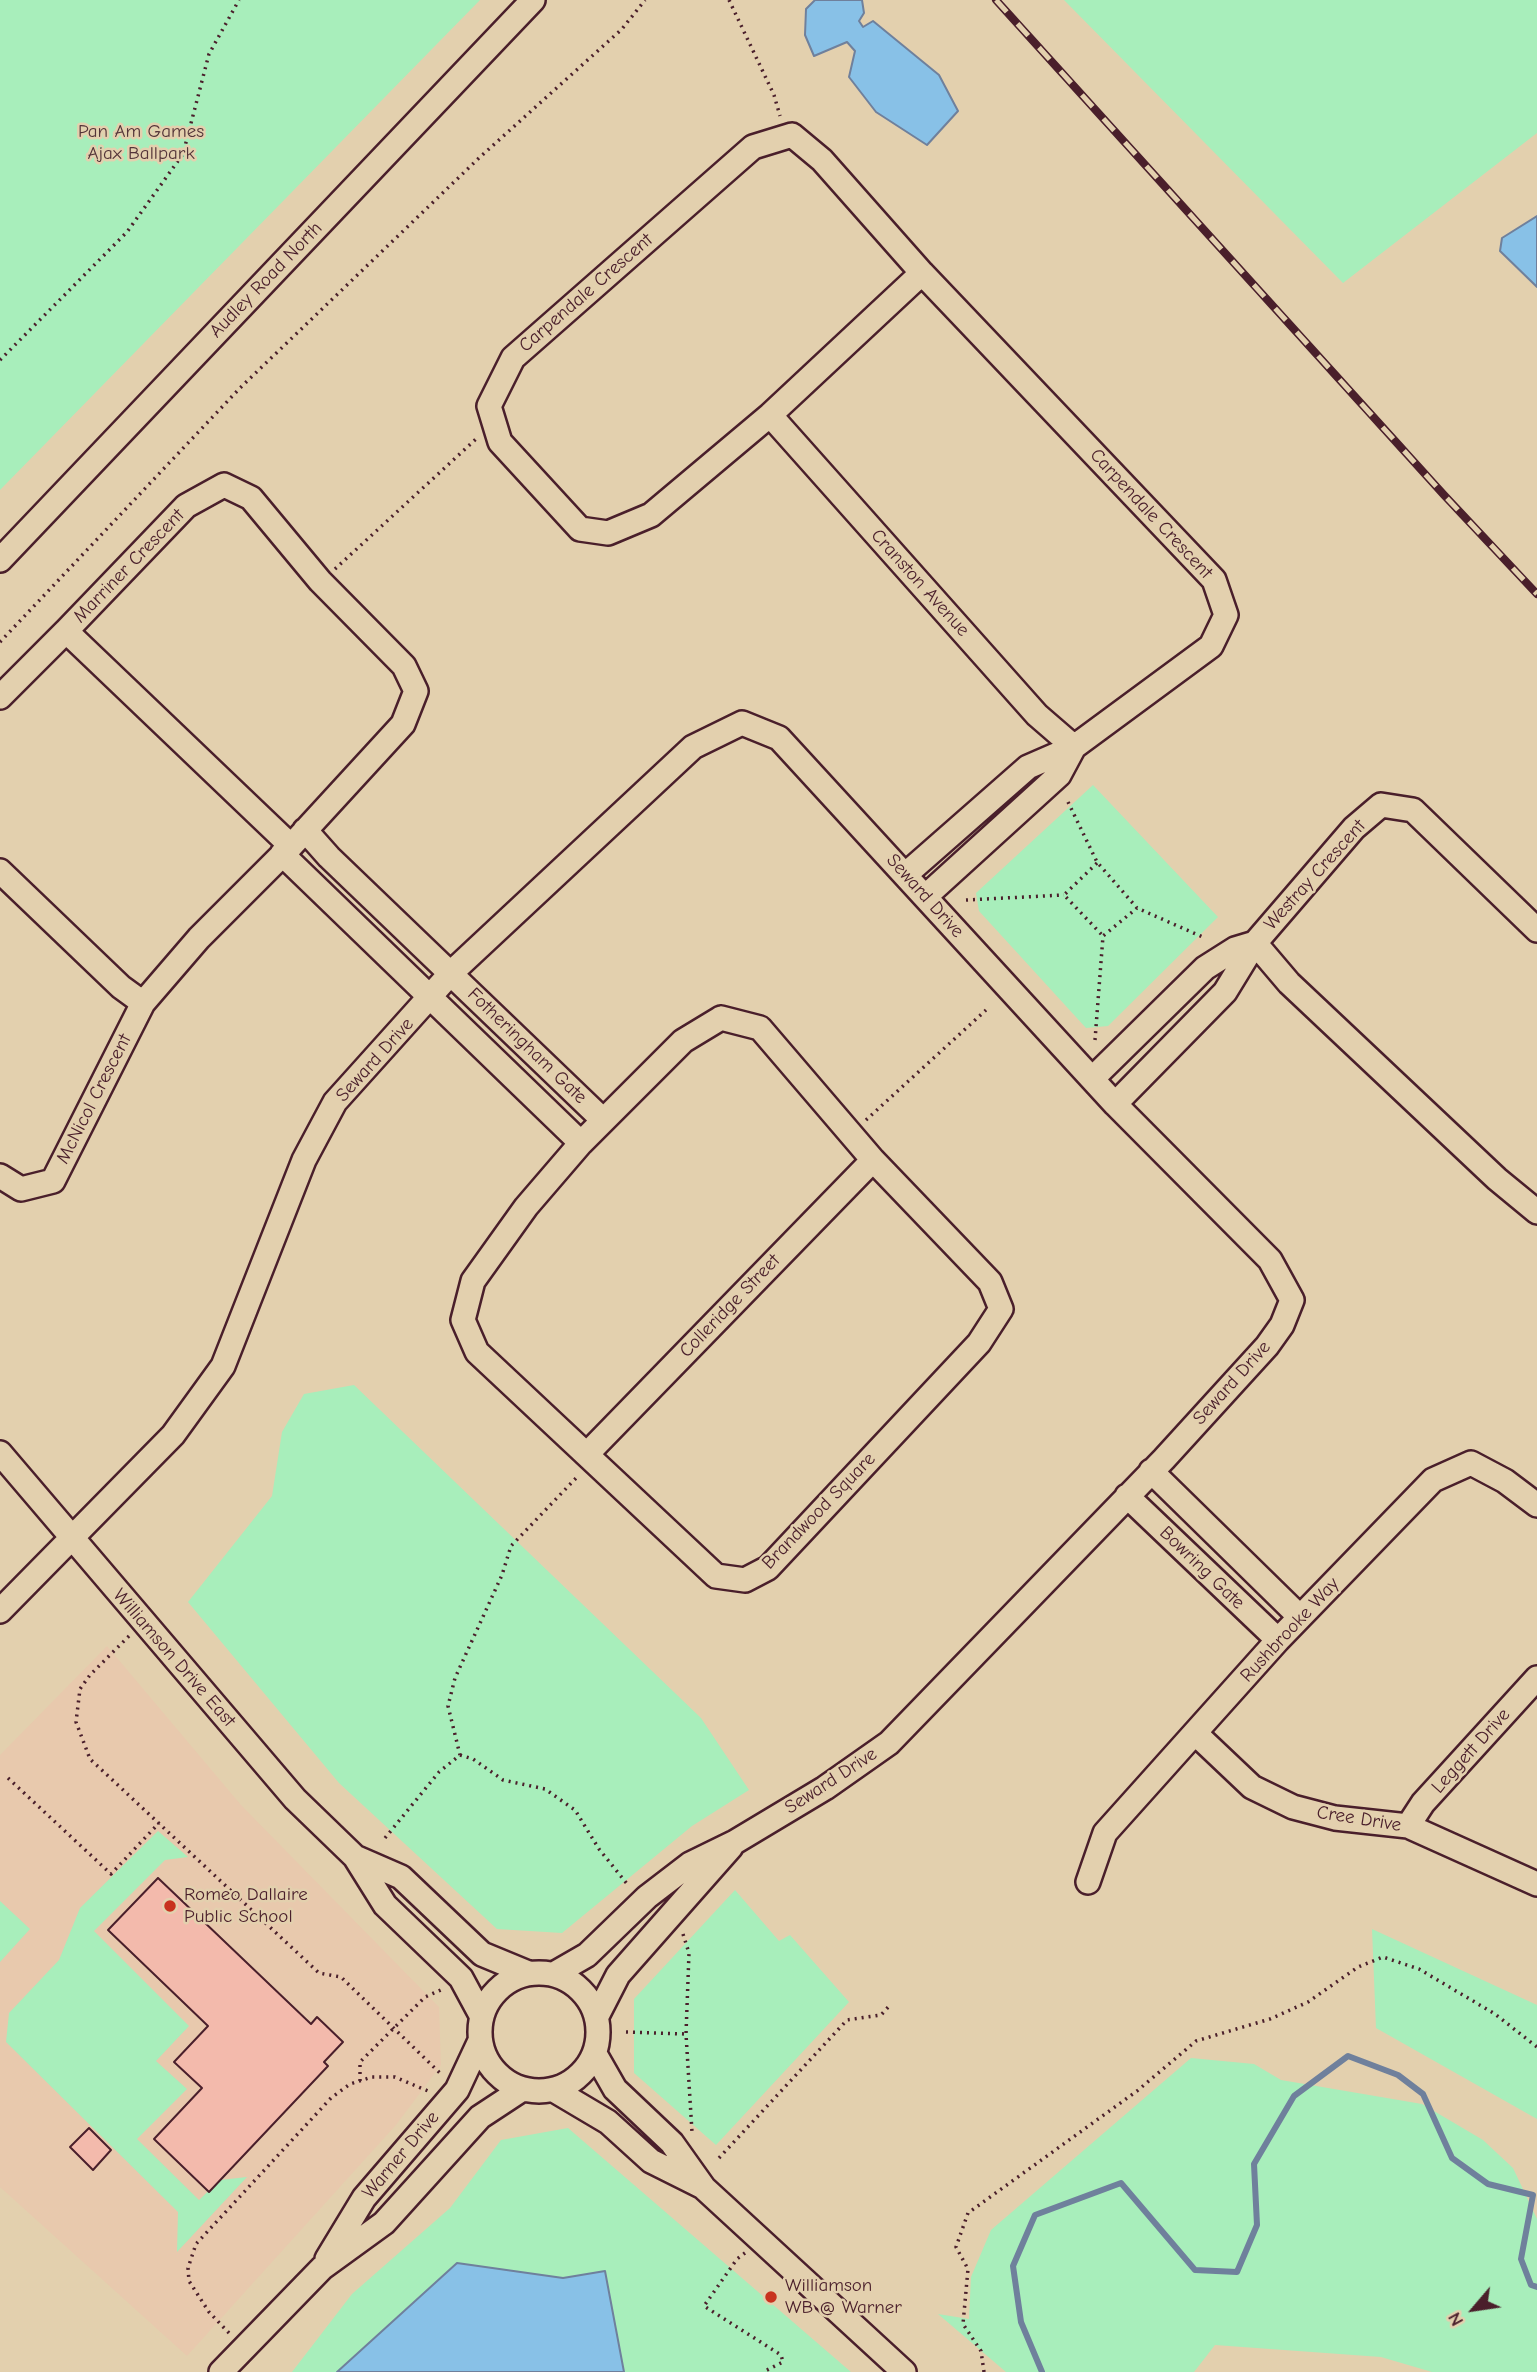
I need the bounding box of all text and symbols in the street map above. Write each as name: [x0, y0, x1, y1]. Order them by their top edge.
park label: Pan Am Games Ajax Ballpark: [78, 121, 204, 165]
street label: Audley Road North: [205, 217, 327, 343]
street label: Carpendale Crescent: [514, 229, 658, 357]
street label: Carpendale Crescent: [1085, 444, 1217, 584]
street label: Marriner Crescent: [69, 504, 189, 628]
street label: Cranston Avenue: [866, 525, 974, 641]
street label: Westray Crescent: [1259, 815, 1371, 935]
street label: Seward Drive: [881, 849, 969, 943]
street label: Fotheringham Gate: [463, 983, 591, 1109]
street label: Seward Drive: [331, 1013, 419, 1107]
street label: McNicol Crescent: [52, 1030, 136, 1168]
street label: Colleridge Street: [675, 1250, 785, 1362]
street label: Seward Drive: [1188, 1336, 1276, 1430]
street label: Brandwood Square: [758, 1448, 880, 1574]
street label: Bowring Gate: [1155, 1522, 1249, 1614]
street label: Rushbrooke Way: [1236, 1573, 1344, 1687]
street label: Williamson Drive East: [108, 1584, 240, 1732]
street label: Leggett Drive: [1427, 1704, 1515, 1798]
street label: Seward Drive: [781, 1743, 881, 1819]
street label: Cree Drive: [1315, 1801, 1403, 1837]
place label: Romeo Dallaire Public School: [184, 1884, 308, 1928]
marker: Romeo Dallaire Public School: [162, 1898, 178, 1914]
street label: Warner Drive: [358, 2107, 444, 2203]
north arrow: [1439, 2274, 1509, 2344]
place label: Williamson WB @ Warner: [785, 2275, 902, 2319]
marker: Williamson WB @ Warner: [763, 2289, 779, 2305]
text: N: [1443, 2308, 1468, 2330]

